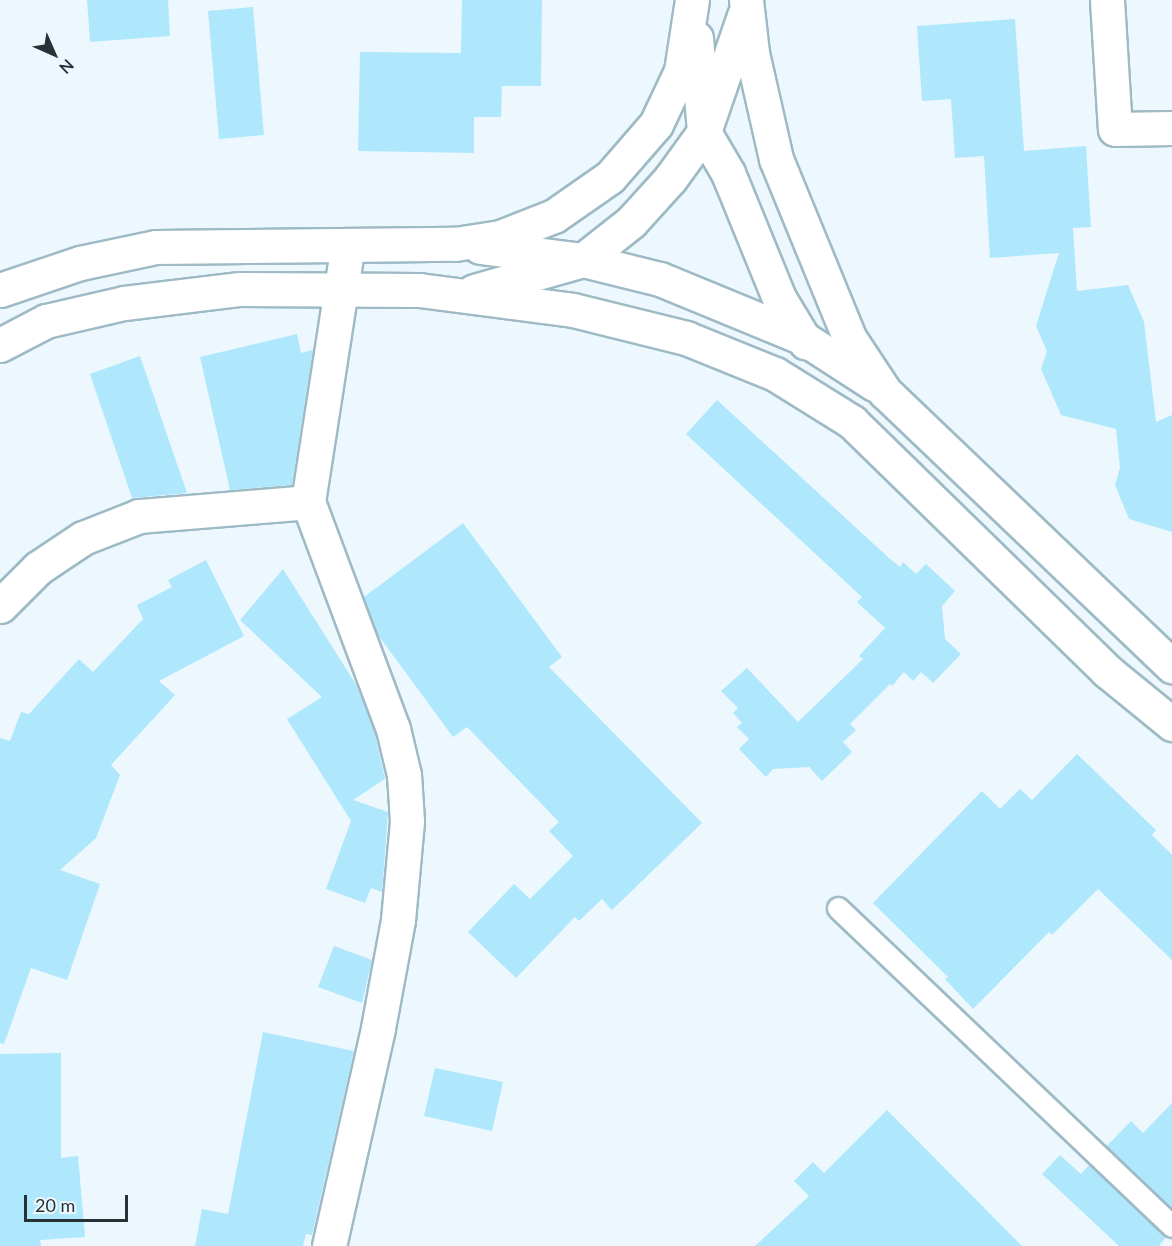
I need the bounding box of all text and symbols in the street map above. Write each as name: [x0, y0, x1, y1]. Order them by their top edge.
north arrow: [24, 24, 84, 84]
text: N: [56, 56, 78, 78]
scale bar: [27, 1183, 130, 1221]
text: 20 m: [35, 1194, 75, 1216]

